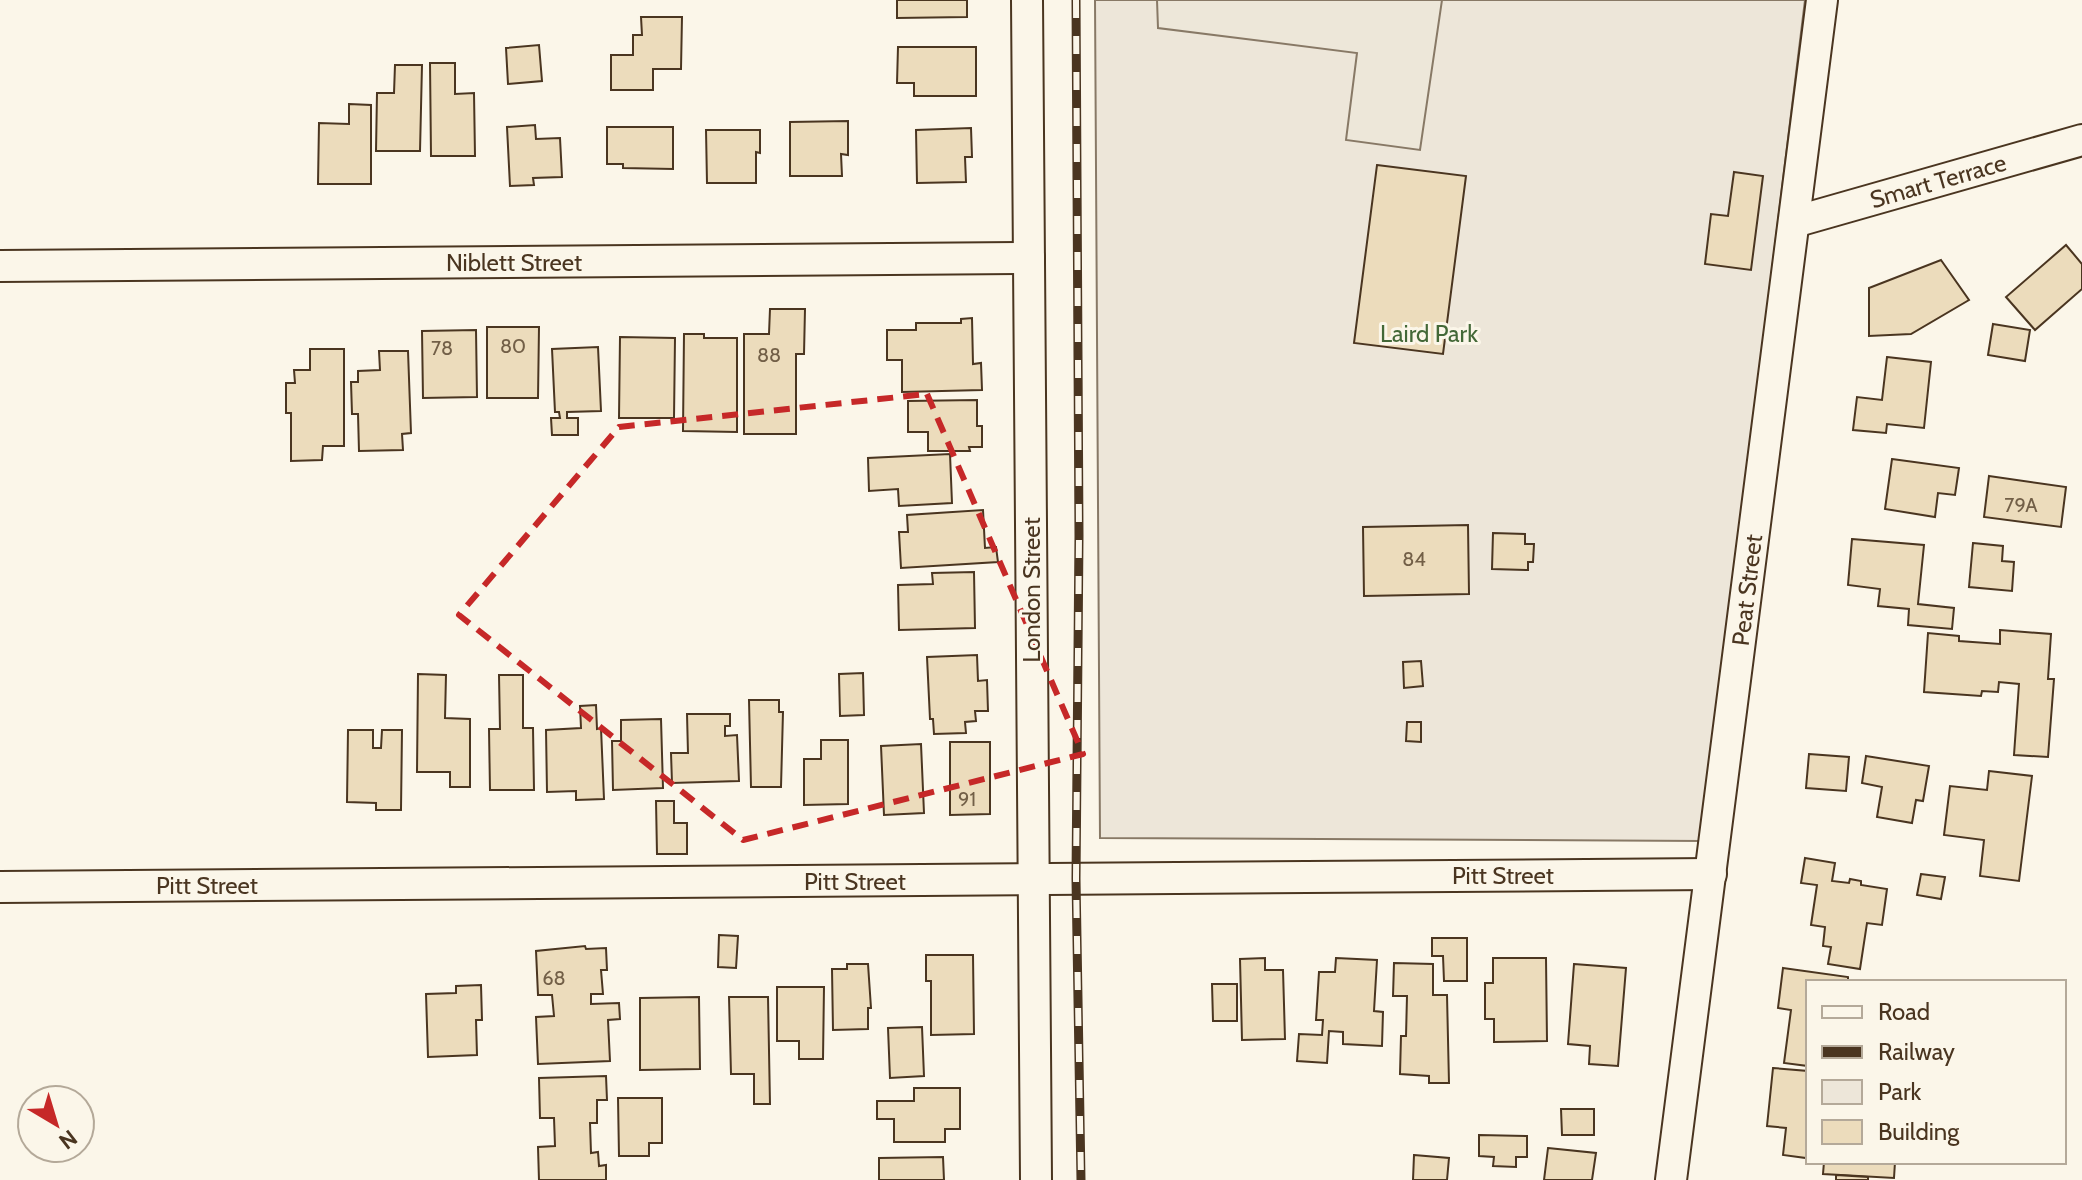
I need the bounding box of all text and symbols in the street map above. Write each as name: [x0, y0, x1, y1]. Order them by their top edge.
street label: Smart Terrace: [1867, 148, 2009, 214]
street label: Niblett Street: [446, 248, 582, 277]
park label: Laird Park: [1380, 319, 1478, 348]
house number: 80: [500, 334, 526, 358]
house number: 78: [431, 336, 453, 360]
house number: 88: [757, 343, 781, 367]
house number: 79A: [2004, 493, 2038, 517]
street label: London Street: [1017, 517, 1046, 663]
street label: Peat Street: [1726, 533, 1768, 647]
house number: 84: [1402, 547, 1426, 571]
house number: 91: [958, 787, 976, 811]
street label: Pitt Street: [1452, 861, 1554, 890]
street label: Pitt Street: [804, 867, 906, 896]
street label: Pitt Street: [156, 871, 258, 900]
house number: 68: [542, 966, 566, 990]
legend: [1806, 980, 2066, 1164]
text: Road: [1878, 997, 1930, 1026]
text: Railway: [1878, 1037, 1955, 1066]
text: Park: [1878, 1077, 1921, 1106]
north arrow: [16, 1084, 96, 1164]
text: Building: [1878, 1117, 1960, 1146]
text: N: [54, 1124, 82, 1155]

